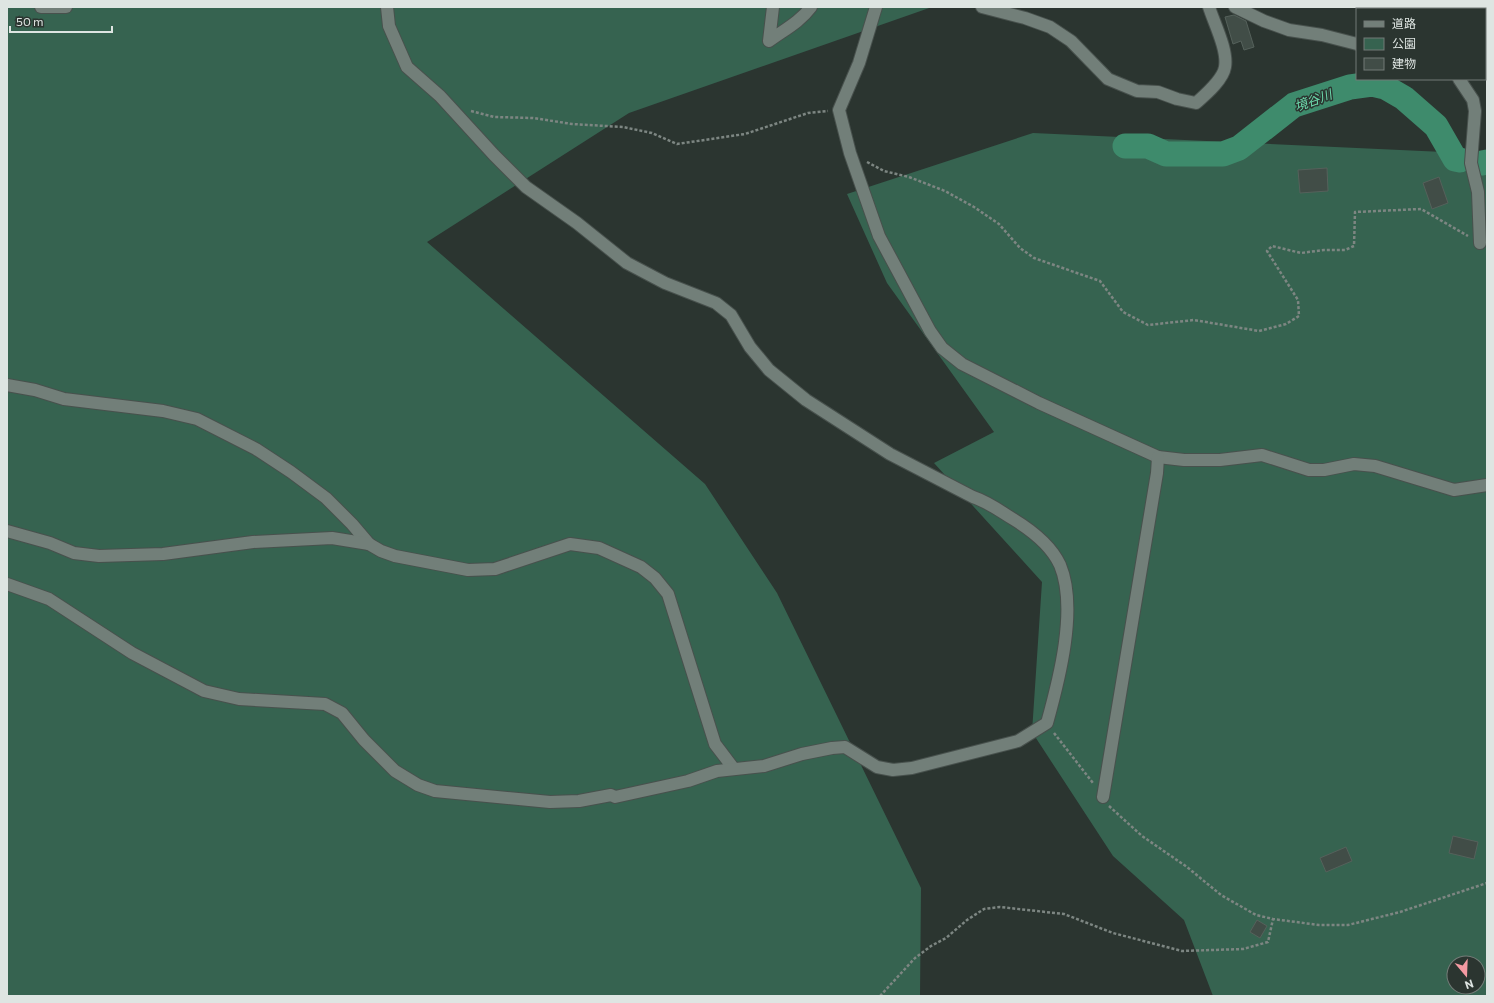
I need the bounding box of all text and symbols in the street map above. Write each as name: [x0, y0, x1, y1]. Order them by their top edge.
scale bar: [10, 8, 112, 34]
legend: [1356, 8, 1486, 80]
text: 50 m: [16, 14, 44, 28]
text: 道路: [1392, 16, 1416, 30]
text: 公園: [1392, 36, 1416, 50]
text: 建物: [1392, 56, 1416, 70]
water label: 境谷川: [1292, 85, 1336, 114]
north arrow: [1446, 955, 1486, 995]
text: N: [1463, 977, 1475, 992]

